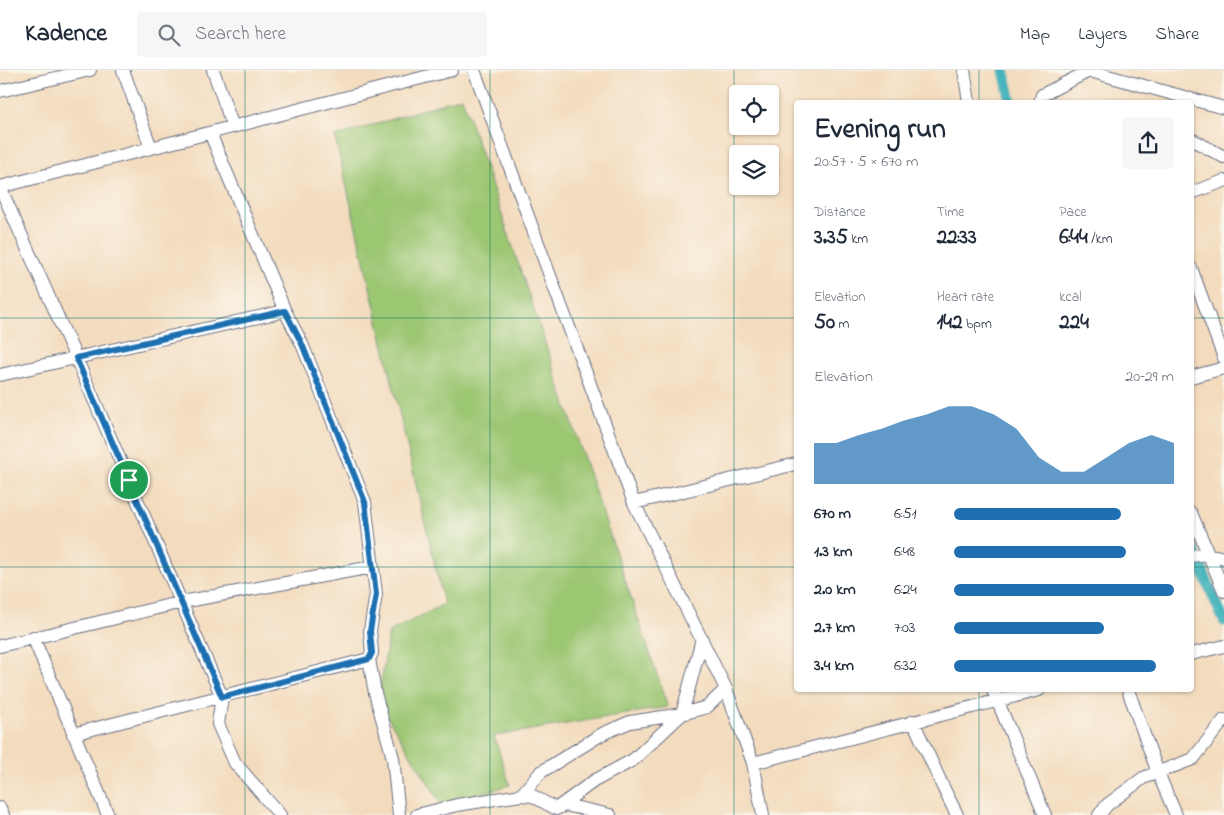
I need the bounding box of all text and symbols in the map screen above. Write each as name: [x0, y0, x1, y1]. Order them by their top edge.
search box: [137, 12, 487, 57]
text: Kadence: [25, 17, 107, 52]
icon: search: [155, 21, 183, 49]
text: Search here: [195, 21, 286, 48]
text: Map: [1020, 22, 1050, 48]
text: Layers: [1078, 22, 1128, 48]
text: Share: [1156, 22, 1199, 48]
map controls: [729, 85, 779, 195]
button: locate: [729, 85, 779, 135]
text: Evening run: [814, 110, 946, 151]
button: share: [1122, 117, 1174, 169]
button: layers: [729, 145, 779, 195]
text: 20:57 · 5 × 670 m: [814, 150, 918, 174]
text: Distance: [814, 202, 866, 223]
text: Time: [937, 202, 964, 223]
text: Pace: [1059, 202, 1087, 223]
text: 3.35: [814, 223, 848, 253]
text: 22:33: [937, 223, 977, 253]
text: 6:44: [1059, 223, 1088, 253]
text: km: [848, 229, 868, 250]
text: /km: [1088, 229, 1113, 250]
text: Elevation: [814, 287, 865, 308]
text: Heart rate: [937, 287, 994, 308]
text: kcal: [1059, 287, 1082, 308]
text: 50: [814, 308, 835, 338]
text: 142: [937, 308, 962, 338]
text: 224: [1059, 308, 1089, 338]
text: m: [835, 314, 849, 335]
text: bpm: [962, 314, 992, 335]
text: Elevation: [814, 365, 873, 389]
text: 20–29 m: [1125, 365, 1174, 389]
pin: [108, 459, 150, 501]
icon: arrive: [115, 466, 143, 494]
text: 670 m: [814, 502, 851, 526]
text: 6:51: [894, 502, 917, 526]
text: 1.3 km: [814, 540, 852, 564]
text: 6:48: [894, 540, 915, 564]
text: 2.0 km: [814, 578, 856, 602]
text: 6:24: [894, 578, 917, 602]
text: 2.7 km: [814, 616, 855, 640]
text: 7:03: [894, 616, 915, 640]
text: 3.4 km: [814, 654, 854, 678]
text: 6:32: [894, 654, 917, 678]

